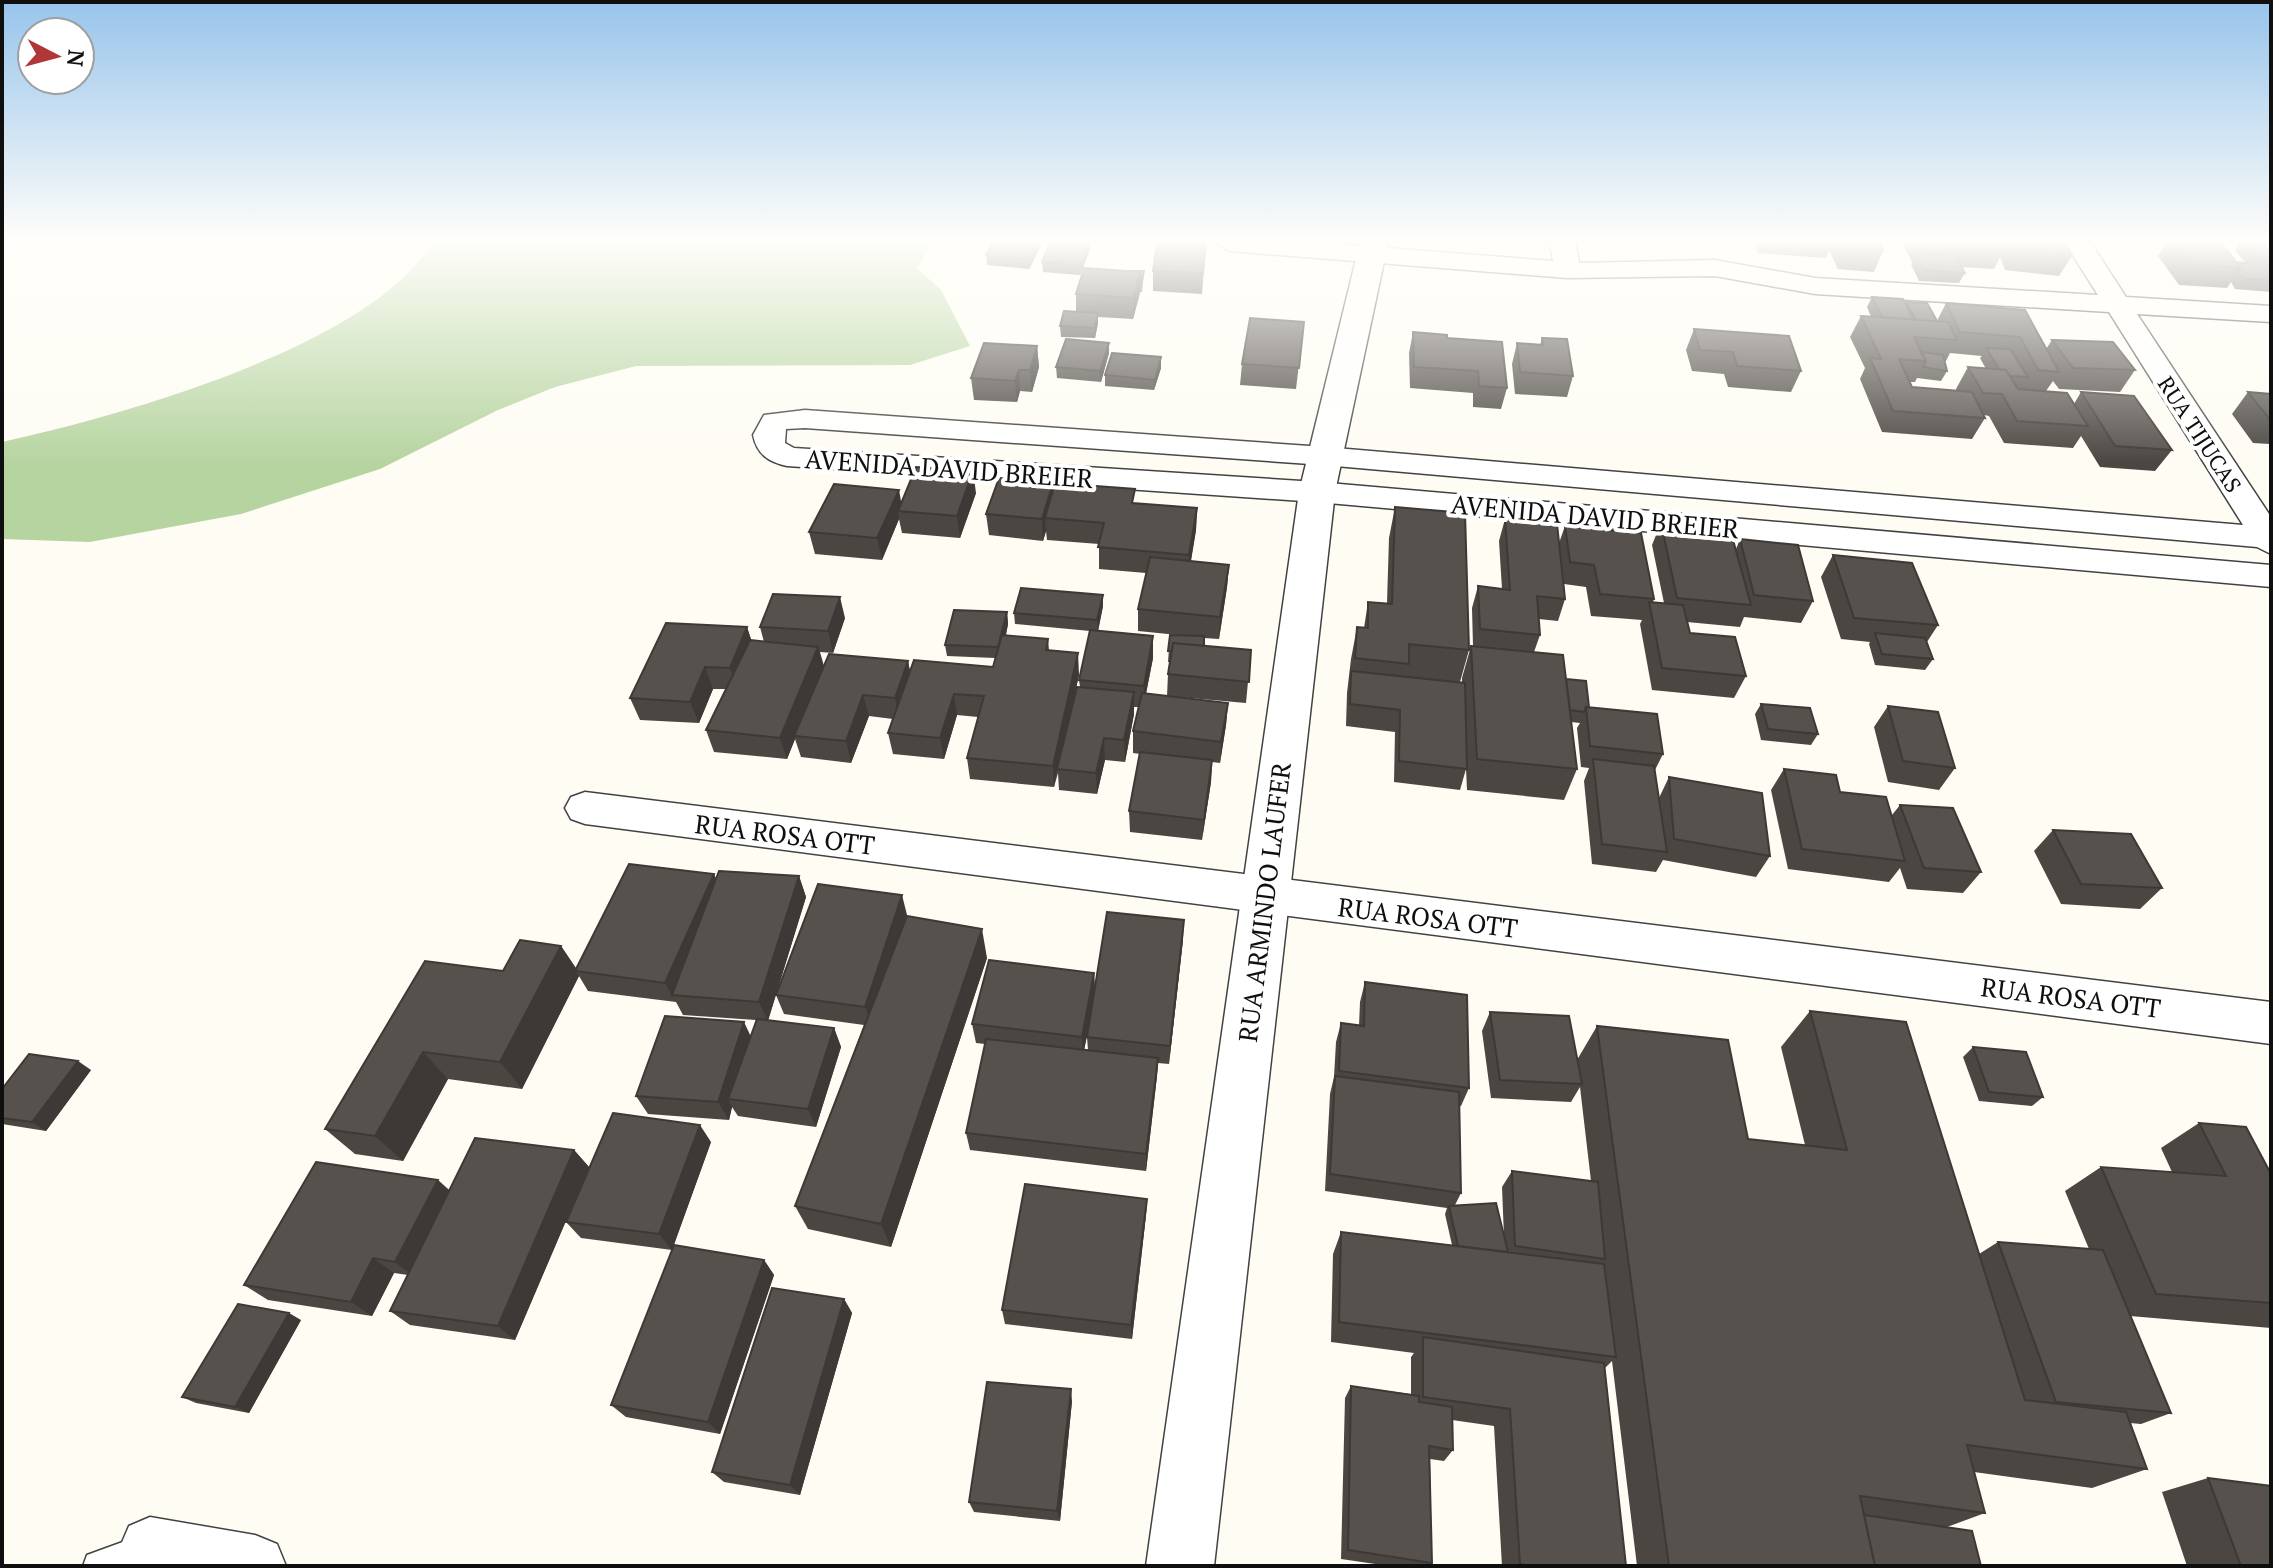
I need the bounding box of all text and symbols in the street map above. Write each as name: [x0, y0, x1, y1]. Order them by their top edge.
north arrow: [16, 16, 96, 96]
text: N: [61, 48, 92, 68]
street label: RUA TIJUCAS: [2152, 370, 2248, 498]
street label: AVENIDA DAVID BREIER: [804, 441, 1095, 495]
street label: AVENIDA DAVID BREIER: [1450, 486, 1741, 546]
street label: RUA ARMINDO LAUFER: [1230, 760, 1298, 1044]
street label: RUA ROSA OTT: [693, 806, 877, 862]
street label: RUA ROSA OTT: [1336, 889, 1520, 945]
street label: RUA ROSA OTT: [1979, 969, 2163, 1025]

